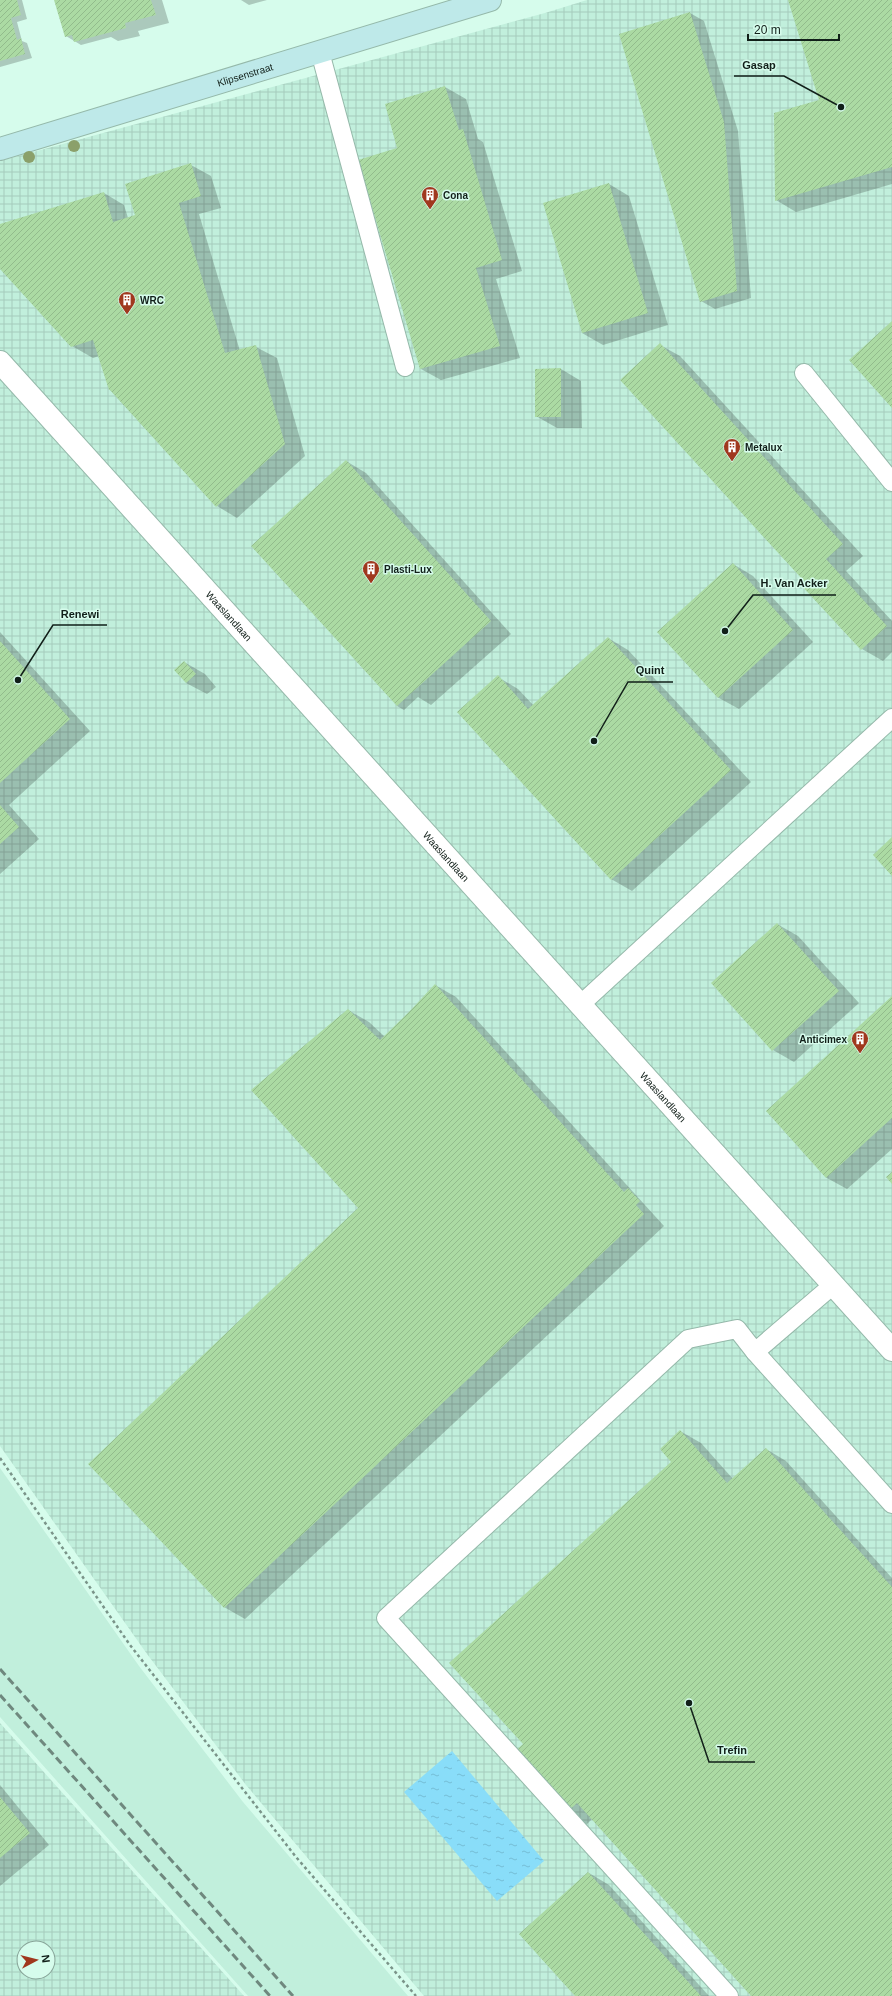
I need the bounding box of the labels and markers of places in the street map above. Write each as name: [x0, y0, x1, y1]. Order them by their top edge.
callout: Gasap: [734, 53, 784, 76]
building icon: Cona: [420, 185, 440, 210]
place label: Cona: [443, 190, 468, 201]
building icon: WRC: [117, 290, 137, 315]
place label: WRC: [140, 295, 164, 306]
building icon: Metalux: [722, 437, 742, 462]
place label: Metalux: [745, 442, 783, 453]
building icon: Plasti-Lux: [361, 559, 381, 584]
place label: Plasti-Lux: [384, 564, 432, 575]
callout: H. Van Acker: [753, 572, 836, 595]
callout: Renewi: [53, 602, 107, 625]
callout: Quint: [628, 659, 673, 682]
building icon: Anticimex: [850, 1029, 870, 1054]
place label: Anticimex: [799, 1034, 847, 1045]
callout: Trefin: [709, 1739, 755, 1762]

